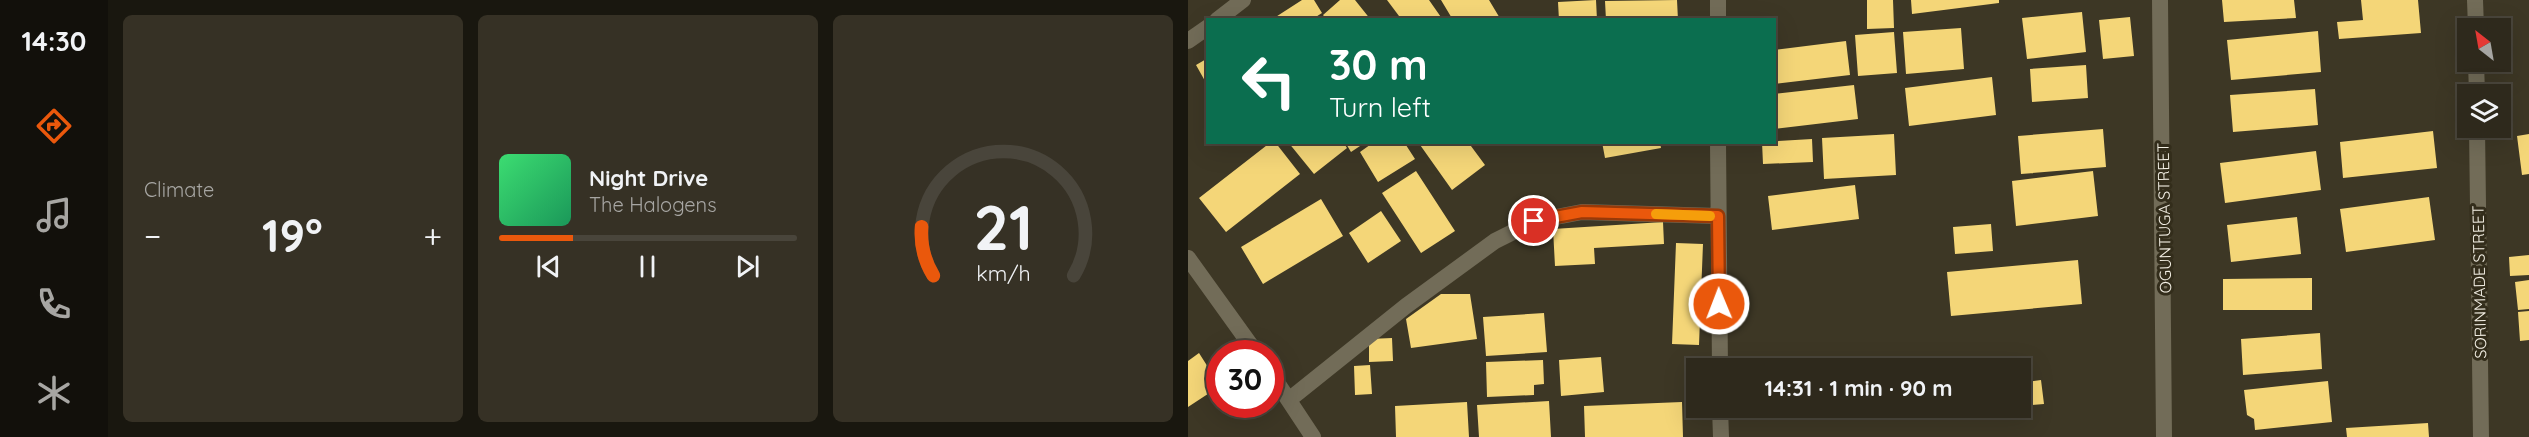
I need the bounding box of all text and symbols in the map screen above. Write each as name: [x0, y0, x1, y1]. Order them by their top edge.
north arrow: [2457, 18, 2511, 72]
map controls: [2457, 18, 2511, 138]
text: 14:30: [22, 24, 86, 58]
text: 30 m: [1329, 38, 1428, 91]
icon: left: [1230, 42, 1308, 120]
button: layers: [2457, 84, 2511, 138]
text: Turn left: [1329, 90, 1431, 124]
icon: directions: [33, 105, 75, 147]
street label: OGUNTUGA STREET: [2153, 142, 2175, 293]
text: Night Drive: [589, 164, 708, 192]
text: Climate: [144, 177, 214, 202]
text: 21: [973, 188, 1033, 266]
text: The Halogens: [589, 192, 717, 217]
icon: music: [33, 194, 75, 236]
pin: [1508, 195, 1559, 246]
icon: arrive: [1517, 204, 1550, 237]
street label: SORINMADE STREET: [2468, 205, 2490, 359]
text: 19°: [262, 207, 323, 263]
text: −: [144, 215, 161, 256]
text: +: [423, 215, 442, 256]
icon: previous: [532, 250, 565, 283]
icon: pause: [631, 250, 664, 283]
icon: next: [731, 250, 764, 283]
text: km/h: [976, 260, 1030, 286]
position arrow: [1687, 272, 1751, 336]
icon: phone: [33, 283, 75, 325]
speed limit sign: 30: [1206, 340, 1284, 418]
icon: climate: [33, 372, 75, 414]
text: 14:31 · 1 min · 90 m: [1764, 374, 1953, 402]

